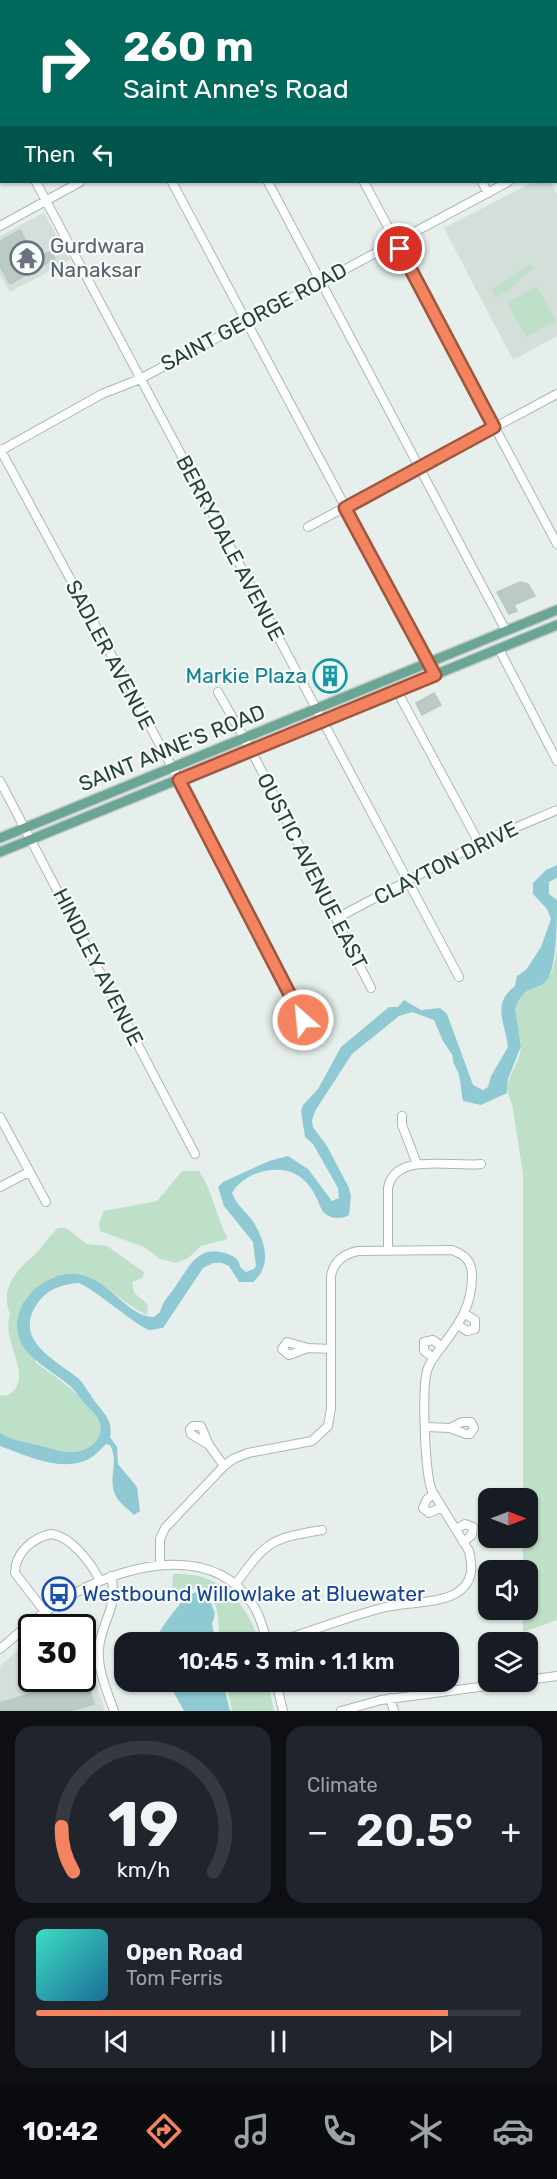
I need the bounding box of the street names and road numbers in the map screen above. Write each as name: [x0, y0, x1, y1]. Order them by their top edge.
street label: SAINT GEORGE ROAD: [156, 257, 351, 376]
street label: BERRYDALE AVENUE: [171, 451, 290, 645]
street label: SADLER AVENUE: [60, 576, 160, 734]
street label: SAINT ANNE'S ROAD: [75, 699, 269, 796]
street label: OUSTIC AVENUE EAST: [252, 769, 373, 973]
street label: CLAYTON DRIVE: [370, 816, 522, 910]
street label: HINDLEY AVENUE: [48, 884, 149, 1050]

